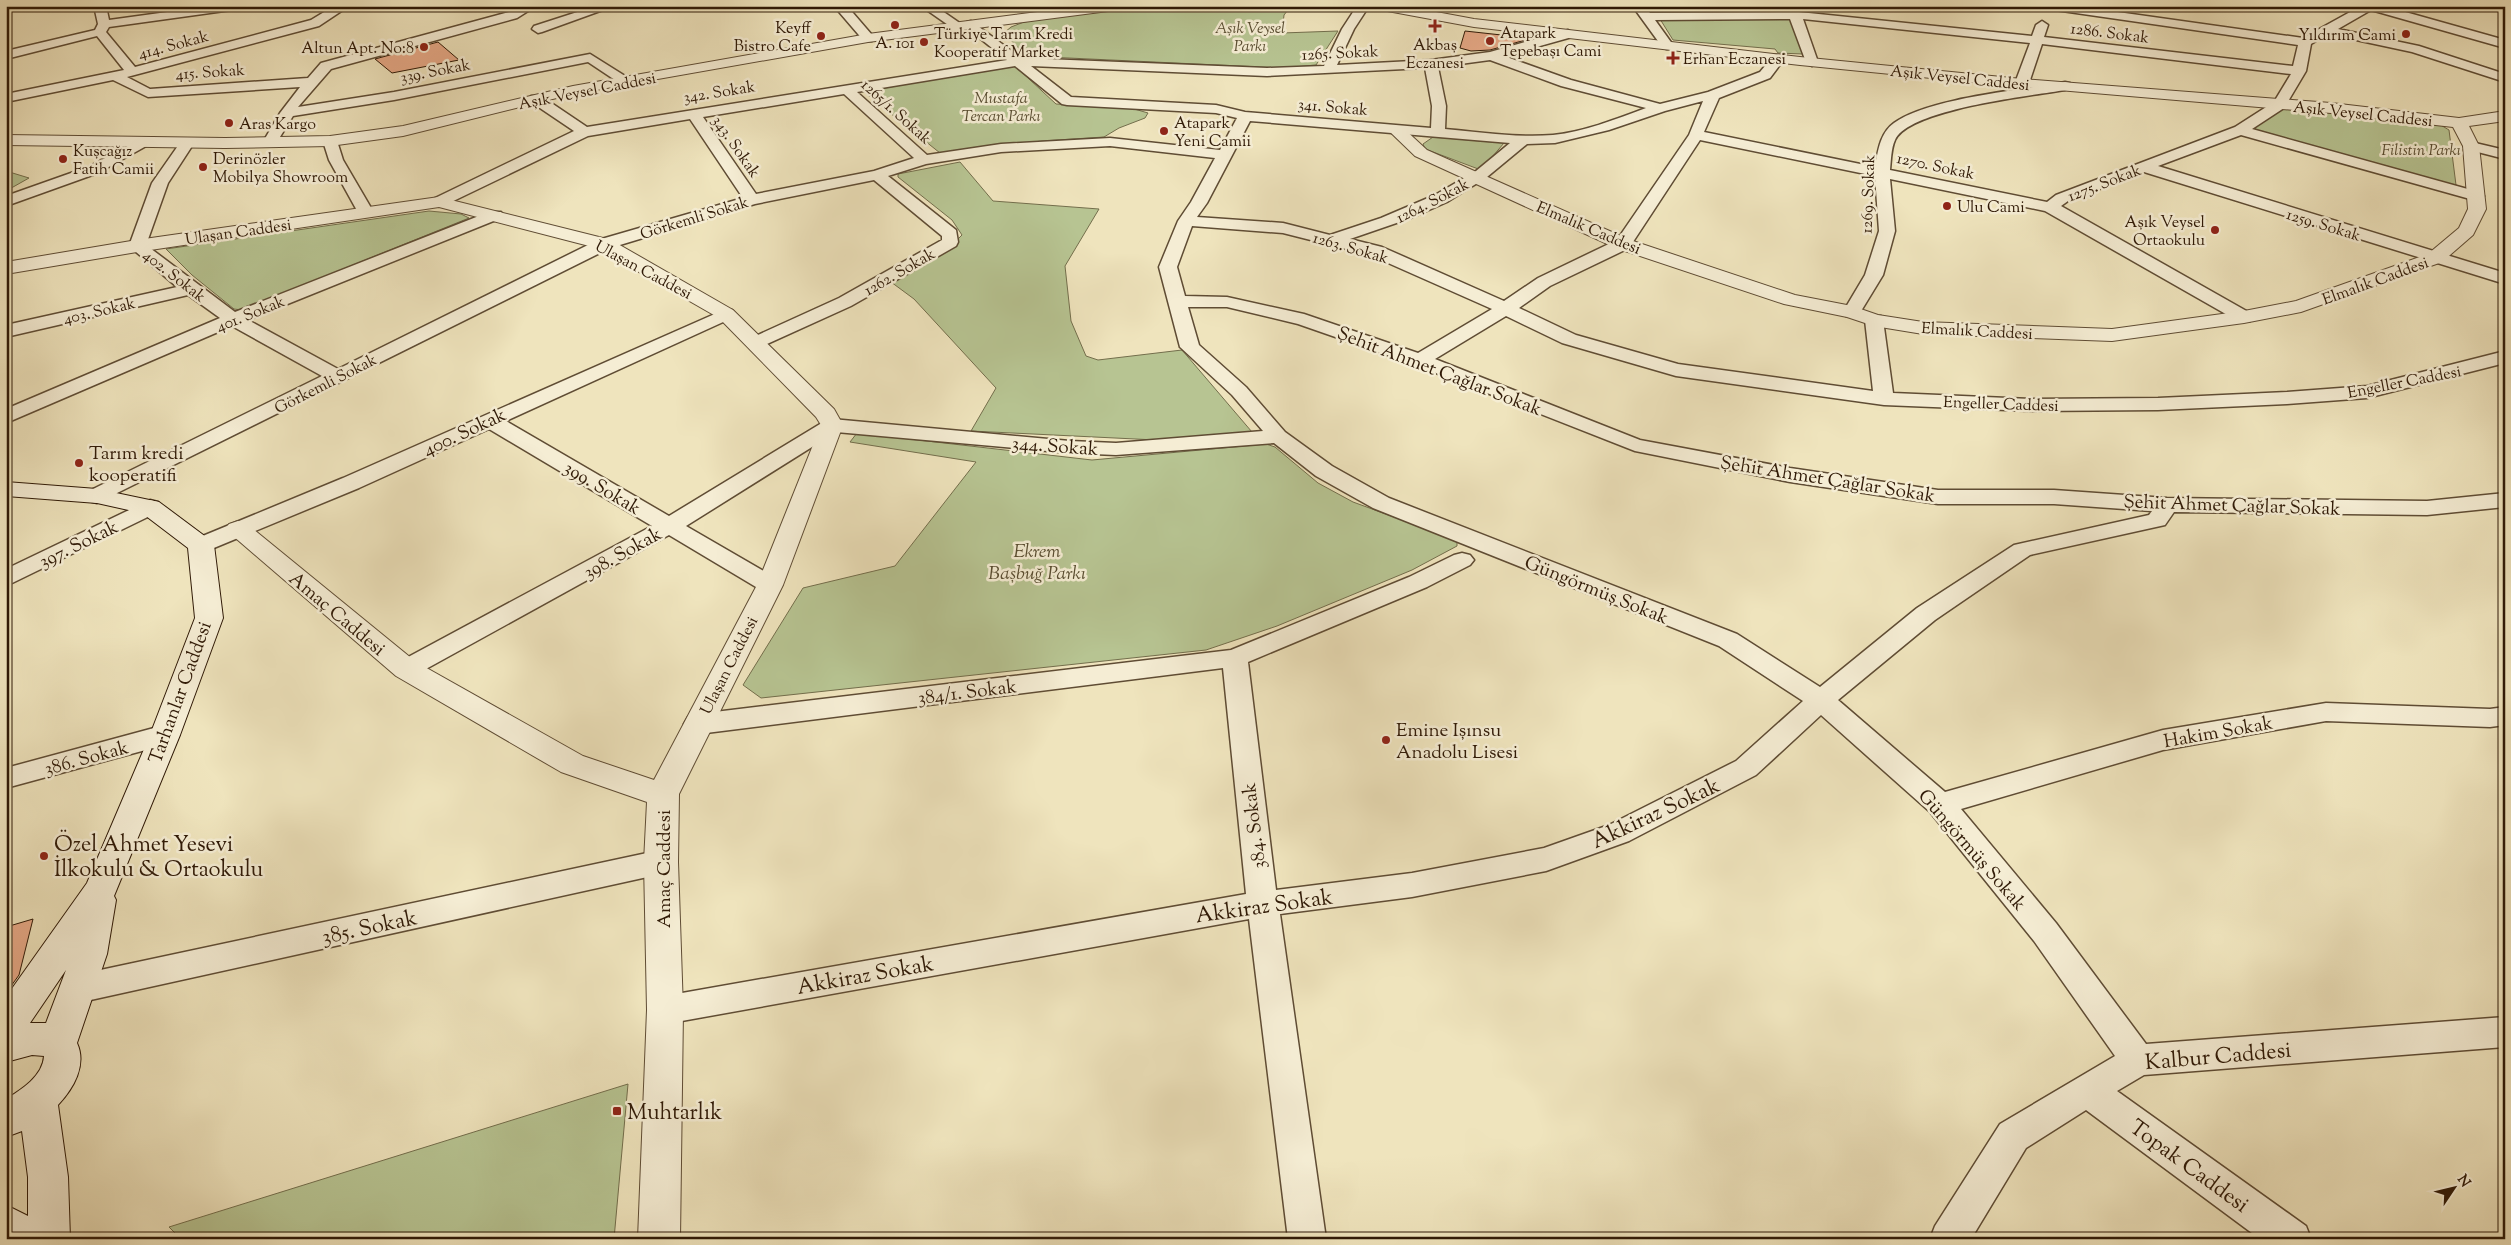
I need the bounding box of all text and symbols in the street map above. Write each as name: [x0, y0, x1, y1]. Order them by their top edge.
place label: Keyff Bistro Cafe: [734, 18, 812, 59]
park label: Aşık Veysel Parkı: [1215, 18, 1285, 59]
street label: 1286. Sokak: [2069, 18, 2151, 51]
marker: A. 101: [889, 19, 901, 31]
marker: Akbaş Eczanesi: [1429, 20, 1441, 32]
place label: Atapark Tepebaşı Cami: [1500, 23, 1602, 64]
place label: Türkiye Tarım Kredi Kooperatif Market: [934, 24, 1074, 65]
place label: Yıldırım Cami: [2298, 25, 2396, 48]
street label: 414. Sokak: [136, 26, 212, 67]
marker: Yıldırım Cami: [2400, 28, 2412, 40]
marker: Keyff Bistro Cafe: [815, 30, 827, 42]
place label: A. 101: [875, 33, 915, 56]
place label: Akbaş Eczanesi: [1406, 35, 1464, 76]
marker: Atapark Tepebaşı Cami: [1484, 35, 1496, 47]
marker: Türkiye Tarım Kredi Kooperatif Market: [918, 36, 930, 48]
place label: Altun Apt. No:8: [301, 38, 414, 61]
marker: Altun Apt. No:8: [418, 41, 430, 53]
street label: 1265. Sokak: [1301, 41, 1379, 68]
place label: Erhan Eczanesi: [1683, 49, 1787, 72]
marker: Erhan Eczanesi: [1667, 52, 1679, 64]
street label: 339. Sokak: [398, 54, 473, 91]
street label: 415. Sokak: [175, 60, 246, 87]
street label: Aşık Veysel Caddesi: [1889, 61, 2031, 98]
street label: Aşık Veysel Caddesi: [517, 68, 659, 117]
street label: 1265/1. Sokak: [855, 75, 936, 151]
street label: 342. Sokak: [682, 76, 757, 110]
park label: Mustafa Tercan Parkı: [961, 88, 1041, 129]
street label: 341. Sokak: [1297, 94, 1369, 123]
street label: Aşık Veysel Caddesi: [2292, 97, 2434, 134]
street label: 343. Sokak: [705, 112, 765, 184]
place label: Atapark Yeni Camii: [1174, 113, 1252, 154]
place label: Aras Kargo: [239, 114, 316, 137]
marker: Aras Kargo: [223, 117, 235, 129]
marker: Atapark Yeni Camii: [1158, 125, 1170, 137]
park label: Filistin Parkı: [2381, 140, 2461, 163]
place label: Kuşcağız Fatih Camii: [73, 141, 154, 182]
street label: 1270. Sokak: [1894, 148, 1977, 187]
place label: Derinözler Mobilya Showroom: [213, 149, 348, 190]
marker: Kuşcağız Fatih Camii: [57, 153, 69, 165]
street label: 1269. Sokak: [1857, 154, 1882, 234]
street label: 1275. Sokak: [2065, 160, 2145, 209]
marker: Derinözler Mobilya Showroom: [197, 161, 209, 173]
street label: 1264. Sokak: [1393, 174, 1474, 230]
street label: Görkemli Sokak: [638, 192, 752, 247]
street label: Elmalık Caddesi: [1532, 197, 1644, 262]
place label: Ulu Cami: [1957, 197, 2025, 220]
marker: Ulu Cami: [1941, 200, 1953, 212]
street label: 1259. Sokak: [2283, 204, 2364, 249]
place label: Aşık Veysel Ortaokulu: [2124, 212, 2206, 253]
street label: Ulaşan Caddesi: [184, 215, 294, 252]
marker: Aşık Veysel Ortaokulu: [2209, 224, 2221, 236]
street label: 1263. Sokak: [1310, 228, 1391, 271]
street label: Ulaşan Caddesi: [590, 236, 696, 307]
street label: 1262. Sokak: [860, 243, 940, 303]
street label: 402. Sokak: [137, 245, 210, 309]
street label: Elmalık Caddesi: [2319, 252, 2433, 312]
street label: 401. Sokak: [213, 291, 289, 339]
street label: 403. Sokak: [61, 293, 138, 332]
street label: Elmalık Caddesi: [1920, 318, 2034, 347]
street label: Şehit Ahmet Çağlar Sokak: [1333, 321, 1546, 424]
street label: Görkemli Sokak: [271, 349, 382, 421]
street label: Engeller Caddesi: [2346, 361, 2464, 406]
street label: Engeller Caddesi: [1943, 392, 2060, 419]
street label: 400. Sokak: [419, 402, 512, 464]
street label: 344. Sokak: [1011, 431, 1100, 464]
place label: Tarım kredi kooperatifi: [89, 441, 184, 490]
street label: Şehit Ahmet Çağlar Sokak: [1718, 450, 1938, 511]
street label: 399. Sokak: [558, 455, 646, 523]
marker: Tarım kredi kooperatifi: [73, 457, 85, 469]
street label: Şehit Ahmet Çağlar Sokak: [2123, 489, 2342, 524]
street label: 397. Sokak: [35, 514, 124, 576]
street label: 398. Sokak: [579, 521, 668, 587]
park label: Ekrem Başbuğ Parkı: [988, 539, 1086, 588]
street label: Güngörmüş Sokak: [1520, 550, 1673, 633]
street label: Amaç Caddesi: [282, 566, 391, 663]
street label: Ulaşan Caddesi: [696, 613, 765, 719]
street label: Tarhanlar Caddesi: [143, 618, 220, 768]
street label: 384/1. Sokak: [916, 674, 1019, 713]
street label: Hakim Sokak: [2162, 710, 2276, 756]
place label: Emine Işınsu Anadolu Lisesi: [1396, 718, 1518, 767]
marker: Emine Işınsu Anadolu Lisesi: [1380, 734, 1392, 746]
street label: 386. Sokak: [42, 735, 132, 784]
street label: Akkiraz Sokak: [1587, 771, 1726, 858]
street label: 384. Sokak: [1237, 780, 1274, 870]
street label: Güngörmüş Sokak: [1911, 784, 2032, 918]
street label: Amaç Caddesi: [652, 810, 679, 928]
place label: Özel Ahmet Yesevi İlkokulu & Ortaokulu: [54, 829, 264, 887]
marker: Özel Ahmet Yesevi İlkokulu & Ortaokulu: [38, 850, 50, 862]
street label: Akkiraz Sokak: [1194, 882, 1335, 933]
street label: 385. Sokak: [319, 903, 420, 955]
street label: Akkiraz Sokak: [795, 949, 937, 1005]
street label: Kalbur Caddesi: [2144, 1036, 2293, 1080]
place label: Muhtarlık: [627, 1098, 722, 1130]
marker: Muhtarlık: [611, 1105, 623, 1117]
street label: Topak Caddesi: [2122, 1113, 2255, 1222]
north arrow: [2428, 1162, 2478, 1212]
text: N: [2452, 1171, 2474, 1192]

